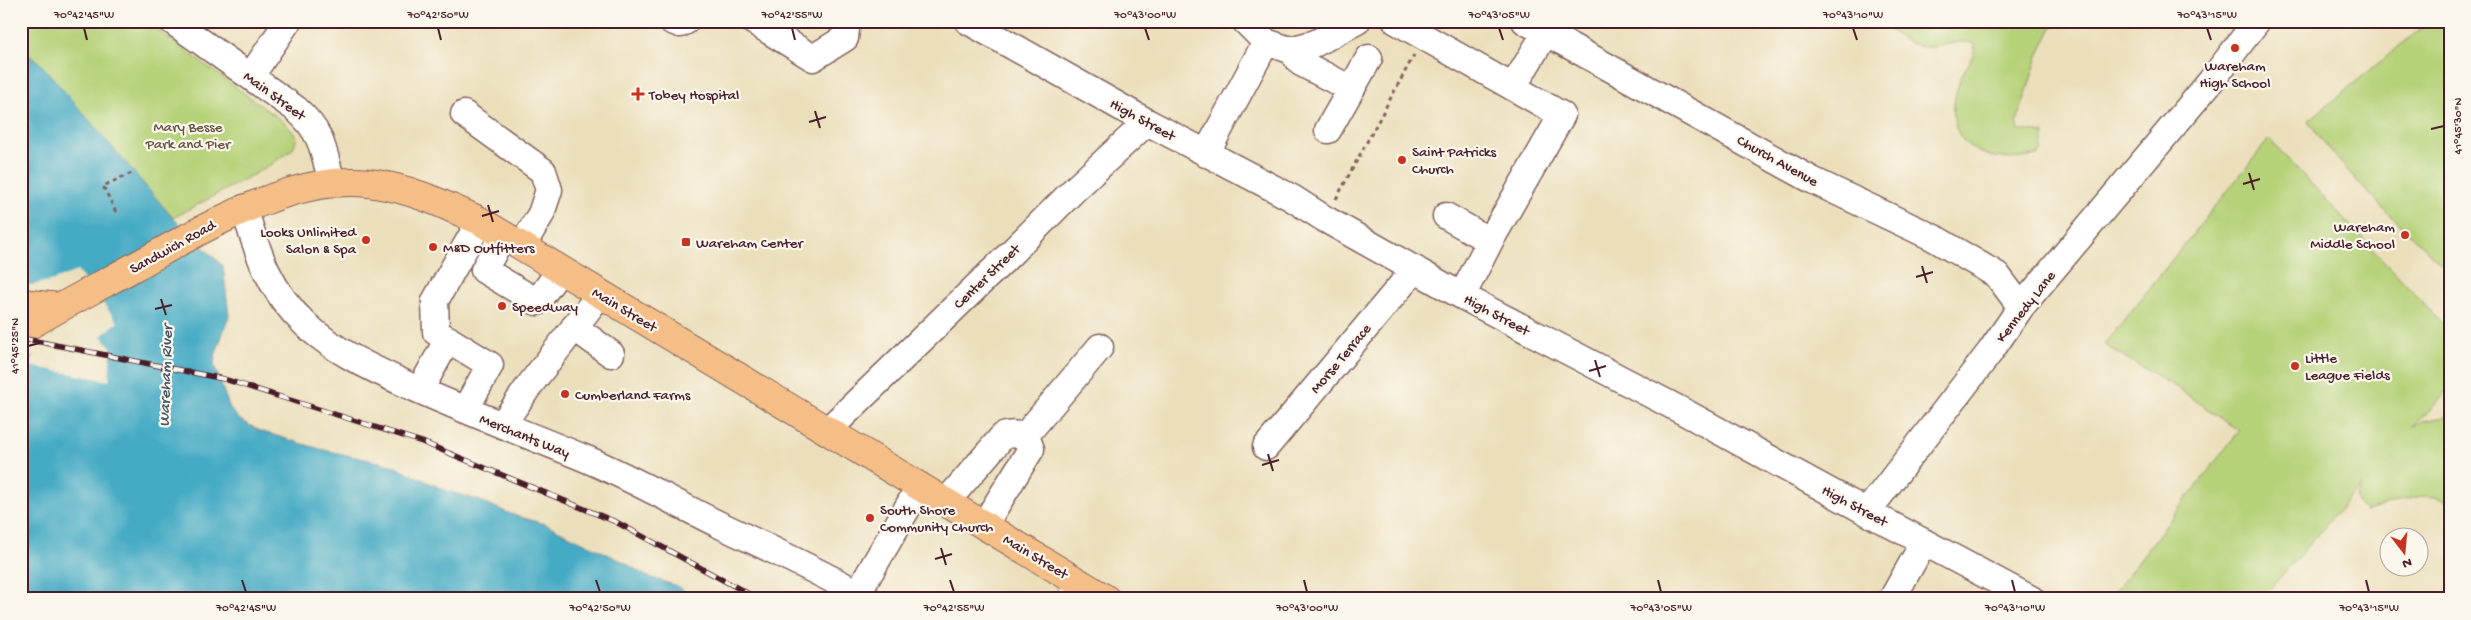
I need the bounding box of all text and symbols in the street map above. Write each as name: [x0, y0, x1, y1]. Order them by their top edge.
text: 70°42'45"W: [53, 9, 114, 23]
text: 70°42'50"W: [406, 9, 469, 23]
text: 70°42'55"W: [761, 9, 822, 23]
text: 70°43'00"W: [1113, 9, 1176, 23]
text: 70°43'05"W: [1467, 9, 1530, 23]
text: 70°43'10"W: [1822, 9, 1883, 23]
text: 70°43'15"W: [2176, 9, 2237, 23]
marker: Wareham High School: [2229, 42, 2241, 54]
place label: Wareham High School: [2200, 58, 2270, 93]
street label: Main Street: [239, 68, 310, 126]
marker: Tobey Hospital: [631, 87, 645, 101]
place label: Tobey Hospital: [648, 87, 739, 105]
street label: High Street: [1106, 95, 1180, 147]
text: 41°45'30"N: [2452, 97, 2466, 154]
park label: Mary Besse Park and Pier: [145, 119, 232, 154]
street label: Church Avenue: [1733, 132, 1821, 192]
place label: Saint Patricks Church: [1412, 144, 1496, 179]
marker: Saint Patricks Church: [1396, 154, 1408, 166]
street label: Sandwich Road: [127, 216, 220, 279]
place label: Wareham Middle School: [2310, 219, 2395, 254]
place label: Looks Unlimited Salon & Spa: [260, 224, 357, 259]
marker: Wareham Middle School: [2399, 229, 2411, 241]
marker: Looks Unlimited Salon & Spa: [360, 234, 372, 246]
place label: Wareham Center: [696, 235, 805, 253]
marker: Wareham Center: [680, 236, 692, 248]
place label: M&D Outfitters: [443, 240, 535, 258]
street label: Center Street: [950, 240, 1026, 314]
marker: M&D Outfitters: [427, 241, 439, 253]
street label: Kennedy Lane: [1993, 267, 2060, 347]
street label: Main Street: [588, 284, 661, 338]
street label: High Street: [1460, 291, 1534, 341]
place label: Speedway: [512, 299, 579, 317]
marker: Speedway: [496, 300, 508, 312]
text: 41°45'25"N: [9, 318, 23, 374]
street label: Morse Terrace: [1307, 321, 1376, 398]
water label: Wareham River: [156, 322, 179, 427]
place label: Little League Fields: [2305, 350, 2390, 385]
marker: Little League Fields: [2289, 360, 2301, 372]
place label: Cumberland Farms: [575, 387, 691, 405]
marker: Cumberland Farms: [559, 388, 571, 400]
street label: Merchants Way: [476, 411, 573, 463]
street label: High Street: [1818, 482, 1892, 532]
place label: South Shore Community Church: [880, 502, 993, 537]
marker: South Shore Community Church: [864, 512, 876, 524]
north arrow: [2378, 528, 2428, 578]
street label: Main Street: [999, 531, 1072, 585]
text: N: [2400, 553, 2414, 572]
text: 70°42'45"W: [215, 602, 276, 616]
text: 70°42'50"W: [568, 602, 631, 616]
text: 70°42'55"W: [923, 602, 984, 616]
text: 70°43'00"W: [1275, 602, 1338, 616]
text: 70°43'05"W: [1629, 602, 1692, 616]
text: 70°43'10"W: [1984, 602, 2045, 616]
text: 70°43'15"W: [2338, 602, 2399, 616]

